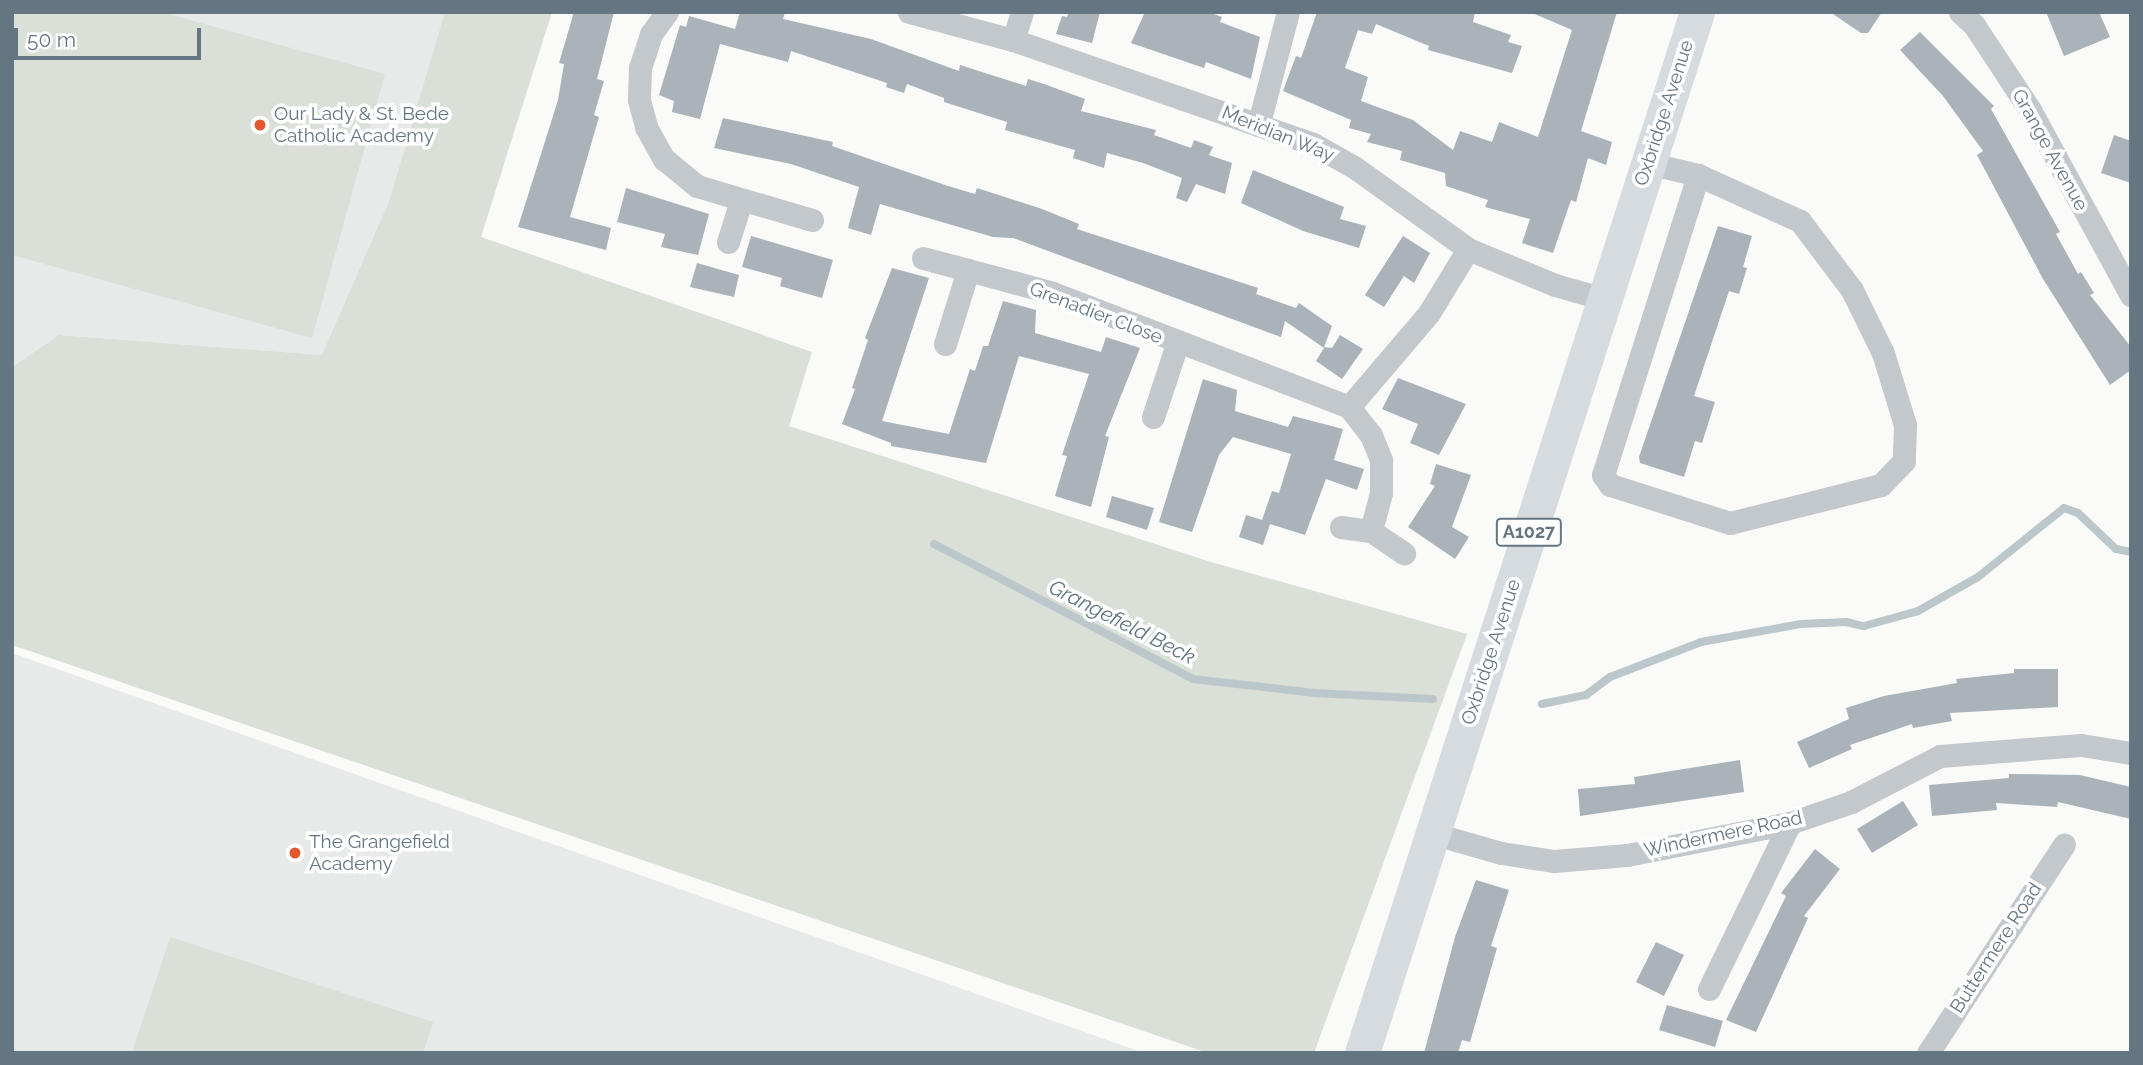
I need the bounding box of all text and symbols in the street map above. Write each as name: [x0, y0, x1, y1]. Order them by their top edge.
scale bar: [18, 14, 205, 58]
text: 50 m: [27, 27, 76, 52]
street label: Oxbridge Avenue: [1630, 37, 1698, 189]
street label: Grange Avenue: [2007, 85, 2093, 215]
street label: Meridian Way: [1218, 101, 1338, 167]
place label: Our Lady & St. Bede Catholic Academy: [274, 103, 450, 147]
marker: Our Lady & St. Bede Catholic Academy: [252, 117, 268, 133]
street label: Grenadier Close: [1026, 277, 1166, 349]
road number: A1027: [1496, 518, 1562, 546]
water label: Grangefield Beck: [1045, 574, 1199, 670]
street label: Oxbridge Avenue: [1457, 576, 1525, 728]
street label: Windermere Road: [1642, 806, 1804, 862]
place label: The Grangefield Academy: [309, 831, 450, 875]
marker: The Grangefield Academy: [287, 845, 303, 861]
street label: Buttermere Road: [1945, 879, 2047, 1017]

